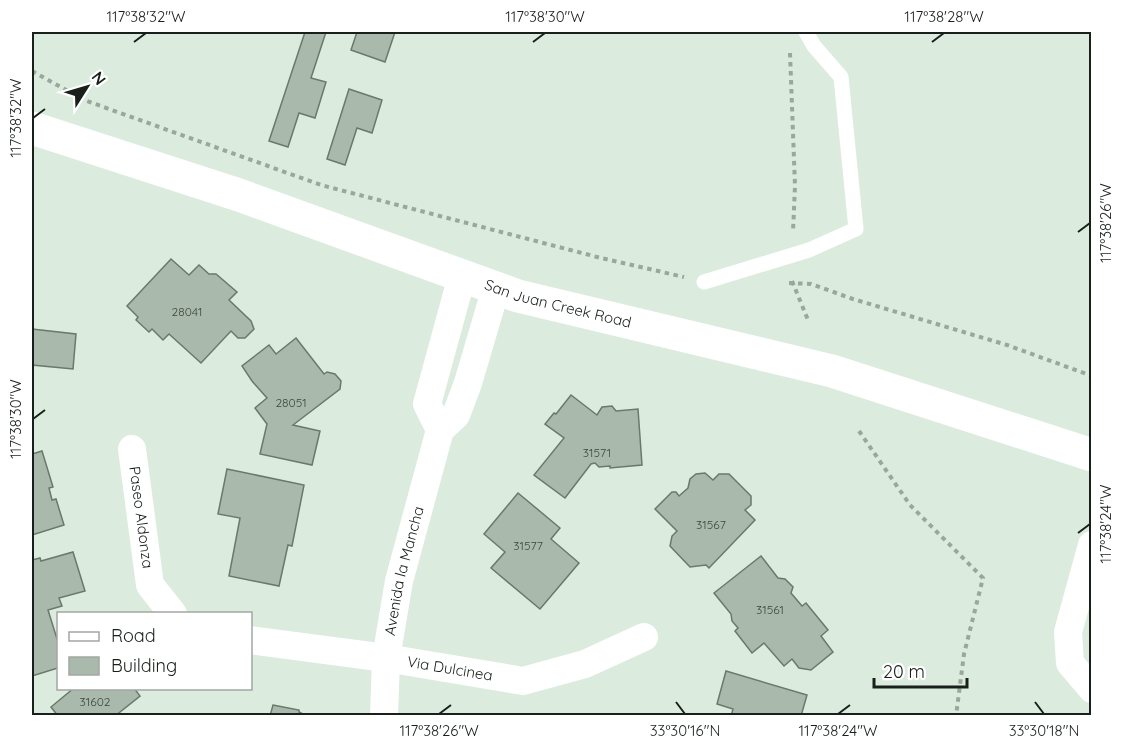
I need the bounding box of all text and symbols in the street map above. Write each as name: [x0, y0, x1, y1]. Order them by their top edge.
text: 117°38'32"W: [106, 7, 186, 26]
text: 117°38'30"W: [505, 7, 585, 26]
text: 117°38'28"W: [904, 7, 984, 26]
north arrow: [57, 57, 117, 117]
text: N: [87, 67, 111, 89]
text: 117°38'32"W: [6, 78, 25, 158]
text: 117°38'26"W: [1096, 183, 1115, 263]
street label: San Juan Creek Road: [482, 275, 633, 332]
house number: 28041: [172, 304, 202, 319]
text: 117°38'30"W: [6, 379, 25, 459]
house number: 28051: [275, 395, 307, 410]
house number: 31571: [583, 445, 611, 460]
street label: Paseo Aldonza: [125, 465, 158, 570]
text: 117°38'24"W: [1096, 484, 1115, 563]
street label: Avenida la Mancha: [380, 504, 428, 637]
house number: 31567: [696, 517, 726, 532]
house number: 31577: [513, 538, 543, 553]
house number: 31561: [756, 602, 784, 617]
legend: [57, 612, 252, 690]
text: Road: [111, 624, 156, 647]
scale bar: [874, 651, 967, 689]
street label: Via Dulcinea: [406, 652, 494, 685]
text: Building: [111, 654, 177, 677]
text: 20 m: [883, 660, 925, 683]
house number: 31602: [80, 694, 111, 709]
text: 117°38'26"W: [399, 721, 479, 740]
text: 33°30'16"N: [650, 721, 720, 740]
text: 117°38'24"W: [799, 721, 878, 740]
text: 33°30'18"N: [1009, 721, 1079, 740]

